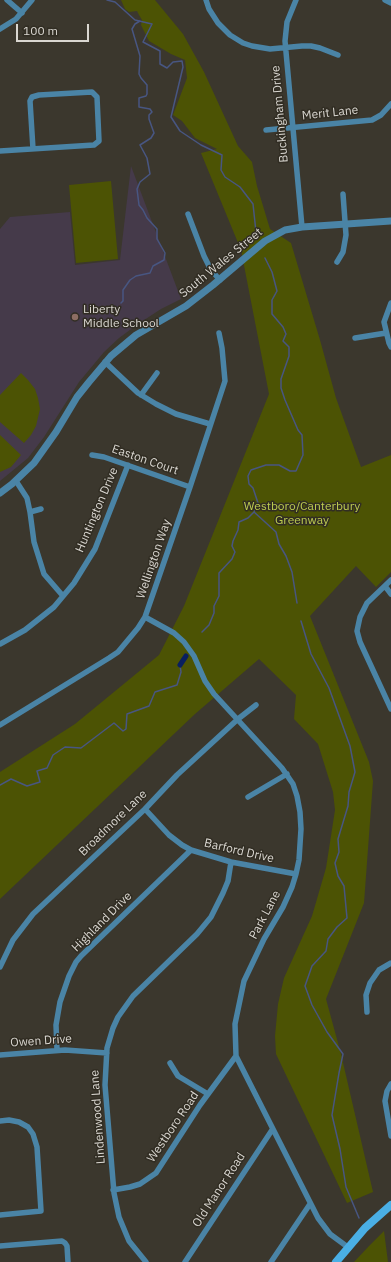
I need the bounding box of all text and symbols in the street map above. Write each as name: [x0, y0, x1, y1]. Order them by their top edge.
scale bar: [18, 16, 91, 42]
text: 100 m: [23, 23, 58, 38]
street label: Buckingham Drive: [269, 65, 291, 163]
street label: Merit Lane: [301, 103, 359, 123]
street label: South Wales Street: [177, 225, 265, 301]
place label: Liberty Middle School: [83, 303, 159, 331]
marker: Liberty Middle School: [70, 312, 80, 322]
street label: Easton Court: [110, 442, 180, 478]
street label: Huntington Drive: [73, 465, 121, 555]
park label: Westboro/Canterbury Greenway: [244, 500, 360, 528]
street label: Wellington Way: [134, 517, 174, 601]
street label: Broadmore Lane: [76, 787, 150, 859]
street label: Barford Drive: [203, 836, 275, 866]
street label: Park Lane: [246, 888, 284, 942]
street label: Highland Drive: [69, 889, 135, 955]
street label: Owen Drive: [10, 1032, 72, 1050]
street label: Lindenwood Lane: [88, 1069, 108, 1165]
street label: Westboro Road: [144, 1089, 202, 1165]
street label: Old Manor Road: [190, 1150, 248, 1230]

